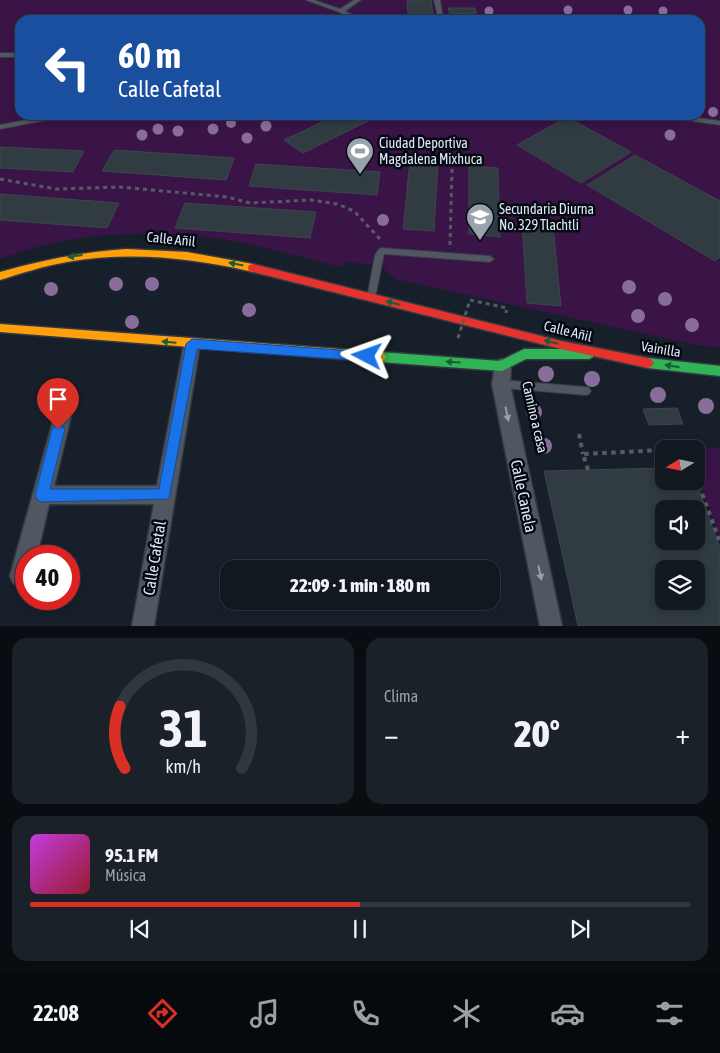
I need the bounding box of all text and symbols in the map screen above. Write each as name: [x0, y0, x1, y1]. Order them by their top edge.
icon: left: [35, 35, 100, 100]
text: 60 m: [118, 35, 181, 75]
text: Calle Cafetal: [118, 76, 221, 102]
place label: Ciudad Deportiva Magdalena Mixhuca: [379, 135, 482, 167]
sports icon: Ciudad Deportiva Magdalena Mixhuca: [345, 136, 375, 175]
place label: Secundaria Diurna No. 329 Tlachtli: [499, 201, 594, 233]
school or university icon: Secundaria Diurna No. 329 Tlachtli: [465, 202, 495, 241]
street label: Calle Añil: [146, 228, 196, 250]
one-way arrow: [66, 252, 82, 260]
one-way arrow: [227, 260, 243, 268]
one-way arrow: [386, 299, 401, 307]
street label: Calle Añil: [542, 317, 594, 345]
position arrow: [340, 329, 392, 381]
one-way arrow: [161, 338, 177, 346]
one-way arrow: [544, 338, 559, 346]
street label: Vainilla: [640, 338, 682, 360]
one-way arrow: [445, 358, 461, 366]
one-way arrow: [663, 361, 679, 369]
pin: [37, 378, 79, 429]
street label: Camino a casa: [519, 380, 551, 454]
icon: arrive: [44, 385, 72, 413]
one-way arrow: [503, 406, 511, 421]
north arrow: [655, 440, 705, 490]
map controls: [655, 440, 705, 610]
street label: Calle Canela: [508, 458, 540, 534]
button: sound: [655, 500, 705, 550]
street label: Calle Cafetal: [139, 519, 169, 596]
speed limit sign: 40: [15, 545, 80, 610]
button: layers: [655, 560, 705, 610]
one-way arrow: [536, 565, 544, 580]
text: 22:09 · 1 min · 180 m: [290, 574, 430, 596]
text: Clima: [384, 687, 418, 705]
text: 31: [159, 698, 207, 758]
text: 20°: [514, 712, 560, 755]
text: −: [384, 718, 399, 750]
text: +: [675, 718, 690, 750]
text: km/h: [165, 756, 201, 777]
text: 95.1 FM: [105, 844, 158, 866]
text: Música: [105, 866, 146, 884]
icon: previous: [126, 915, 154, 943]
icon: pause: [346, 915, 374, 943]
icon: next: [566, 915, 594, 943]
icon: directions: [145, 996, 180, 1031]
icon: music: [247, 996, 282, 1031]
icon: phone: [348, 996, 383, 1031]
icon: climate: [449, 996, 484, 1031]
icon: car: [550, 996, 585, 1031]
icon: filters: [652, 996, 687, 1031]
text: 22:08: [33, 1000, 79, 1026]

